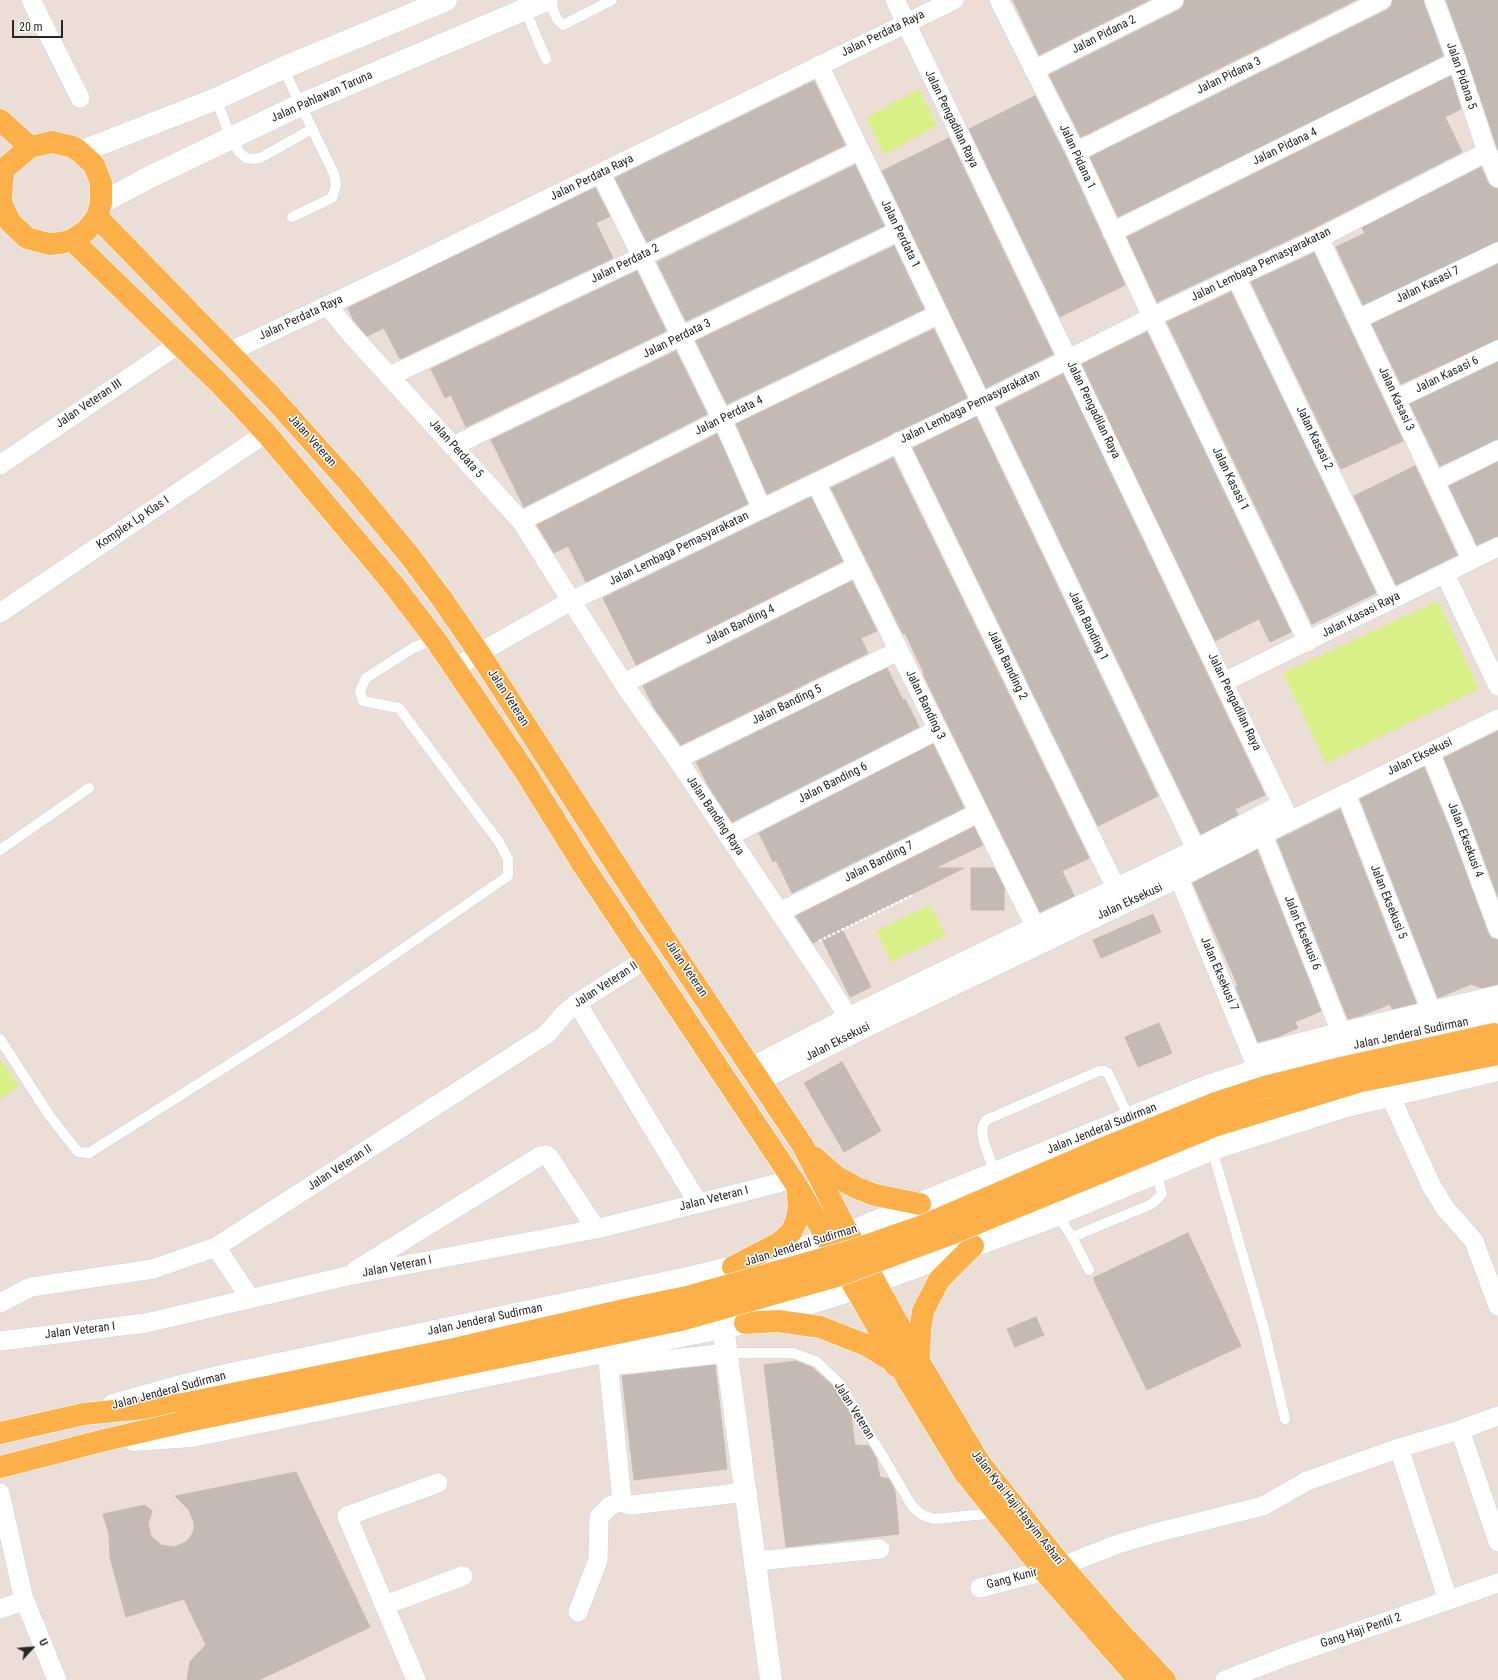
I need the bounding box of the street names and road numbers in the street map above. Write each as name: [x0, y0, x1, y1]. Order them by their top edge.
street label: Jalan Perdata Raya: [839, 8, 927, 60]
street label: Jalan Pidana 2: [1070, 13, 1138, 57]
street label: Jalan Pidana 5: [1443, 41, 1479, 111]
street label: Jalan Pidana 3: [1194, 54, 1264, 98]
street label: Jalan Pahlawan Taruna: [269, 68, 375, 126]
street label: Jalan Pengadilan Raya: [921, 68, 981, 170]
street label: Jalan Pidana 1: [1056, 122, 1098, 192]
street label: Jalan Pidana 4: [1250, 125, 1320, 169]
street label: Jalan Perdata Raya: [548, 152, 636, 204]
street label: Jalan Perdata 1: [877, 198, 923, 270]
street label: Jalan Lembaga Pemasyarakatan: [1189, 225, 1333, 305]
street label: Jalan Perdata 2: [589, 241, 661, 287]
street label: Jalan Kasasi 7: [1394, 263, 1462, 307]
street label: Jalan Perdata Raya: [257, 292, 345, 344]
street label: Jalan Perdata 3: [641, 316, 713, 362]
street label: Jalan Kasasi 6: [1413, 353, 1481, 397]
street label: Jalan Pengadilan Raya: [1063, 359, 1123, 461]
street label: Jalan Kasasi 3: [1375, 365, 1417, 433]
street label: Jalan Lembaga Pemasyarakatan: [898, 367, 1042, 447]
street label: Jalan Veteran III: [53, 377, 125, 431]
street label: Jalan Perdata 4: [693, 393, 765, 439]
street label: Jalan Kasasi 2: [1292, 404, 1336, 472]
street label: Jalan Veteran: [285, 412, 339, 470]
street label: Jalan Perdata 5: [426, 417, 486, 481]
street label: Jalan Kasasi 1: [1208, 445, 1252, 513]
street label: Komplex Lp Klas I: [94, 493, 172, 553]
street label: Jalan Lembaga Pemasyarakatan: [607, 509, 751, 589]
street label: Jalan Banding 1: [1065, 589, 1111, 663]
street label: Jalan Kasasi Raya: [1320, 589, 1402, 641]
street label: Jalan Banding 4: [703, 602, 777, 648]
street label: Jalan Banding 2: [984, 628, 1030, 702]
street label: Jalan Pengadilan Raya: [1204, 651, 1264, 753]
street label: Jalan Veteran: [484, 667, 532, 729]
street label: Jalan Banding 3: [902, 668, 948, 742]
street label: Jalan Banding 5: [750, 682, 824, 728]
street label: Jalan Eksekusi: [1385, 735, 1455, 779]
street label: Jalan Banding 6: [796, 759, 870, 807]
street label: Jalan Banding Raya: [683, 774, 747, 858]
street label: Jalan Eksekusi 4: [1444, 800, 1486, 880]
street label: Jalan Banding 7: [842, 838, 916, 886]
street label: Jalan Eksekusi 5: [1366, 863, 1410, 941]
street label: Jalan Eksekusi: [1095, 881, 1165, 923]
street label: Jalan Eksekusi 6: [1280, 894, 1324, 972]
street label: Jalan Eksekusi 7: [1197, 935, 1241, 1013]
street label: Jalan Veteran: [662, 938, 710, 1000]
street label: Jalan Veteran II: [571, 959, 641, 1011]
street label: Jalan Jenderal Sudirman: [1352, 1015, 1470, 1053]
street label: Jalan Eksekusi: [803, 1020, 873, 1064]
street label: Jalan Jenderal Sudirman: [1045, 1100, 1159, 1158]
street label: Jalan Veteran II: [305, 1142, 375, 1194]
street label: Jalan Veteran I: [678, 1183, 750, 1215]
street label: Jalan Jenderal Sudirman: [743, 1222, 859, 1270]
street label: Jalan Veteran I: [361, 1253, 433, 1281]
street label: Jalan Jenderal Sudirman: [426, 1301, 544, 1339]
street label: Jalan Veteran I: [44, 1320, 116, 1342]
street label: Jalan Jenderal Sudirman: [111, 1369, 227, 1413]
street label: Jalan Veteran: [831, 1380, 877, 1442]
street label: Jalan Kyai Haji Hasyim Ashari: [968, 1448, 1066, 1568]
street label: Gang Kunir: [985, 1565, 1039, 1593]
street label: Gang Haji Pentil 2: [1319, 1610, 1403, 1652]

